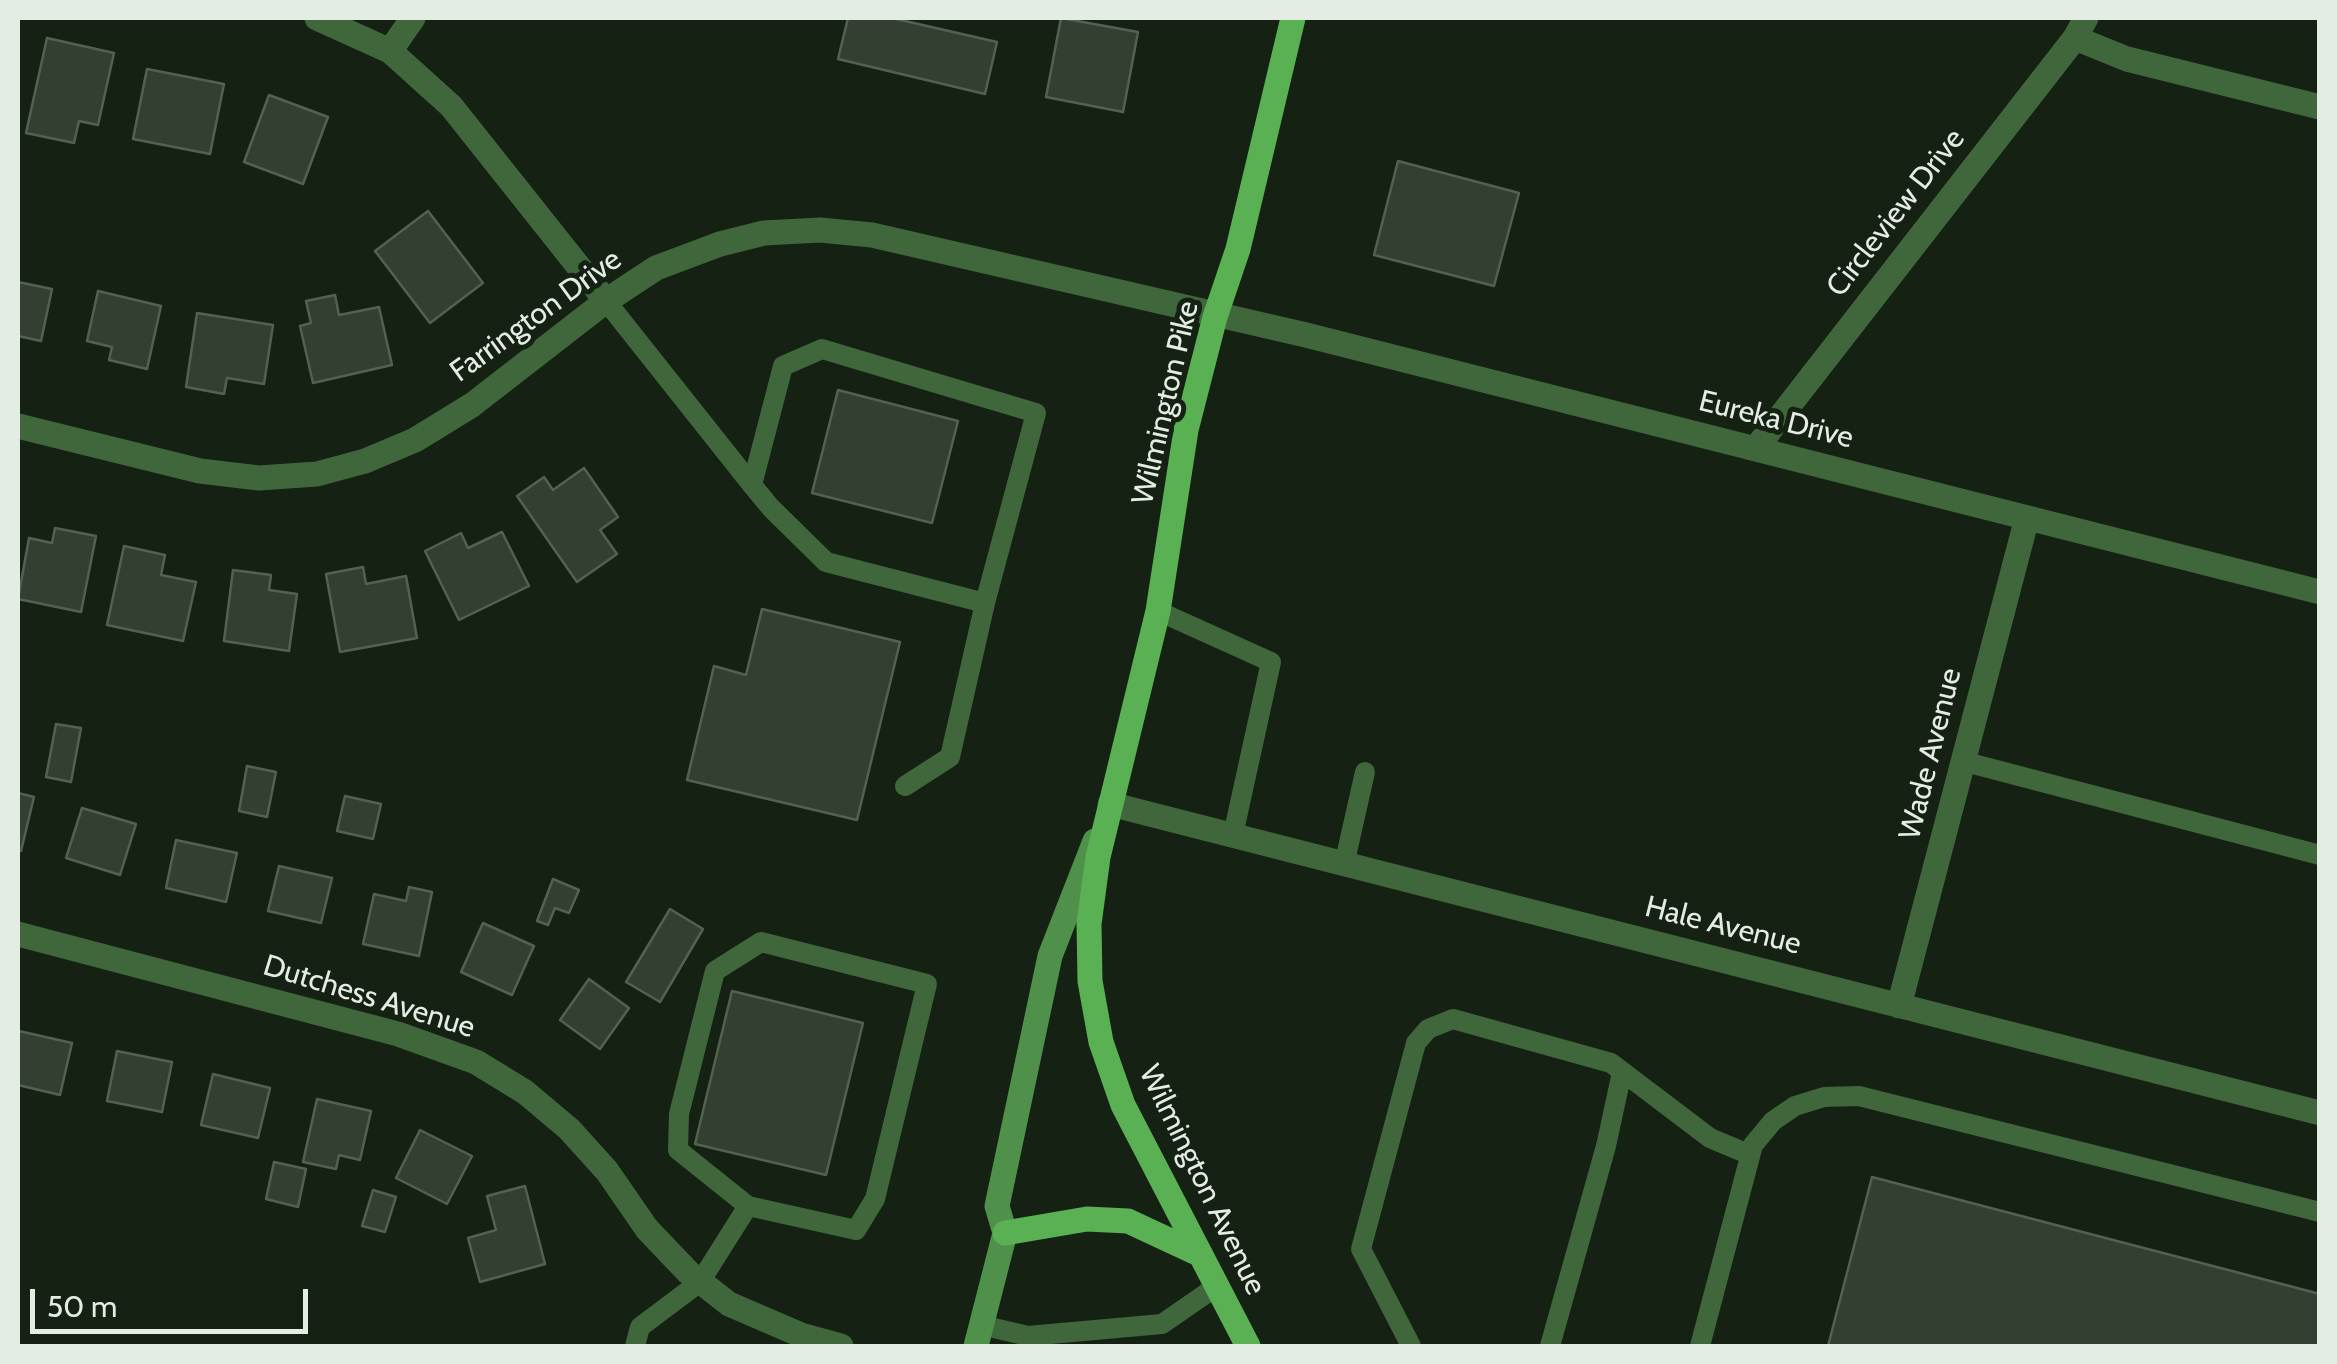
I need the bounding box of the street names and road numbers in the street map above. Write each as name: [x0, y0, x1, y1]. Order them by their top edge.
street label: Circleview Drive: [1819, 122, 1973, 304]
street label: Farrington Drive: [443, 242, 629, 390]
street label: Wilmington Pike: [1125, 298, 1207, 508]
street label: Eureka Drive: [1695, 383, 1857, 457]
street label: Wade Avenue: [1892, 665, 1970, 843]
street label: Hale Avenue: [1641, 889, 1805, 963]
street label: Dutchess Avenue: [259, 948, 479, 1046]
street label: Wilmington Avenue: [1131, 1059, 1273, 1301]

